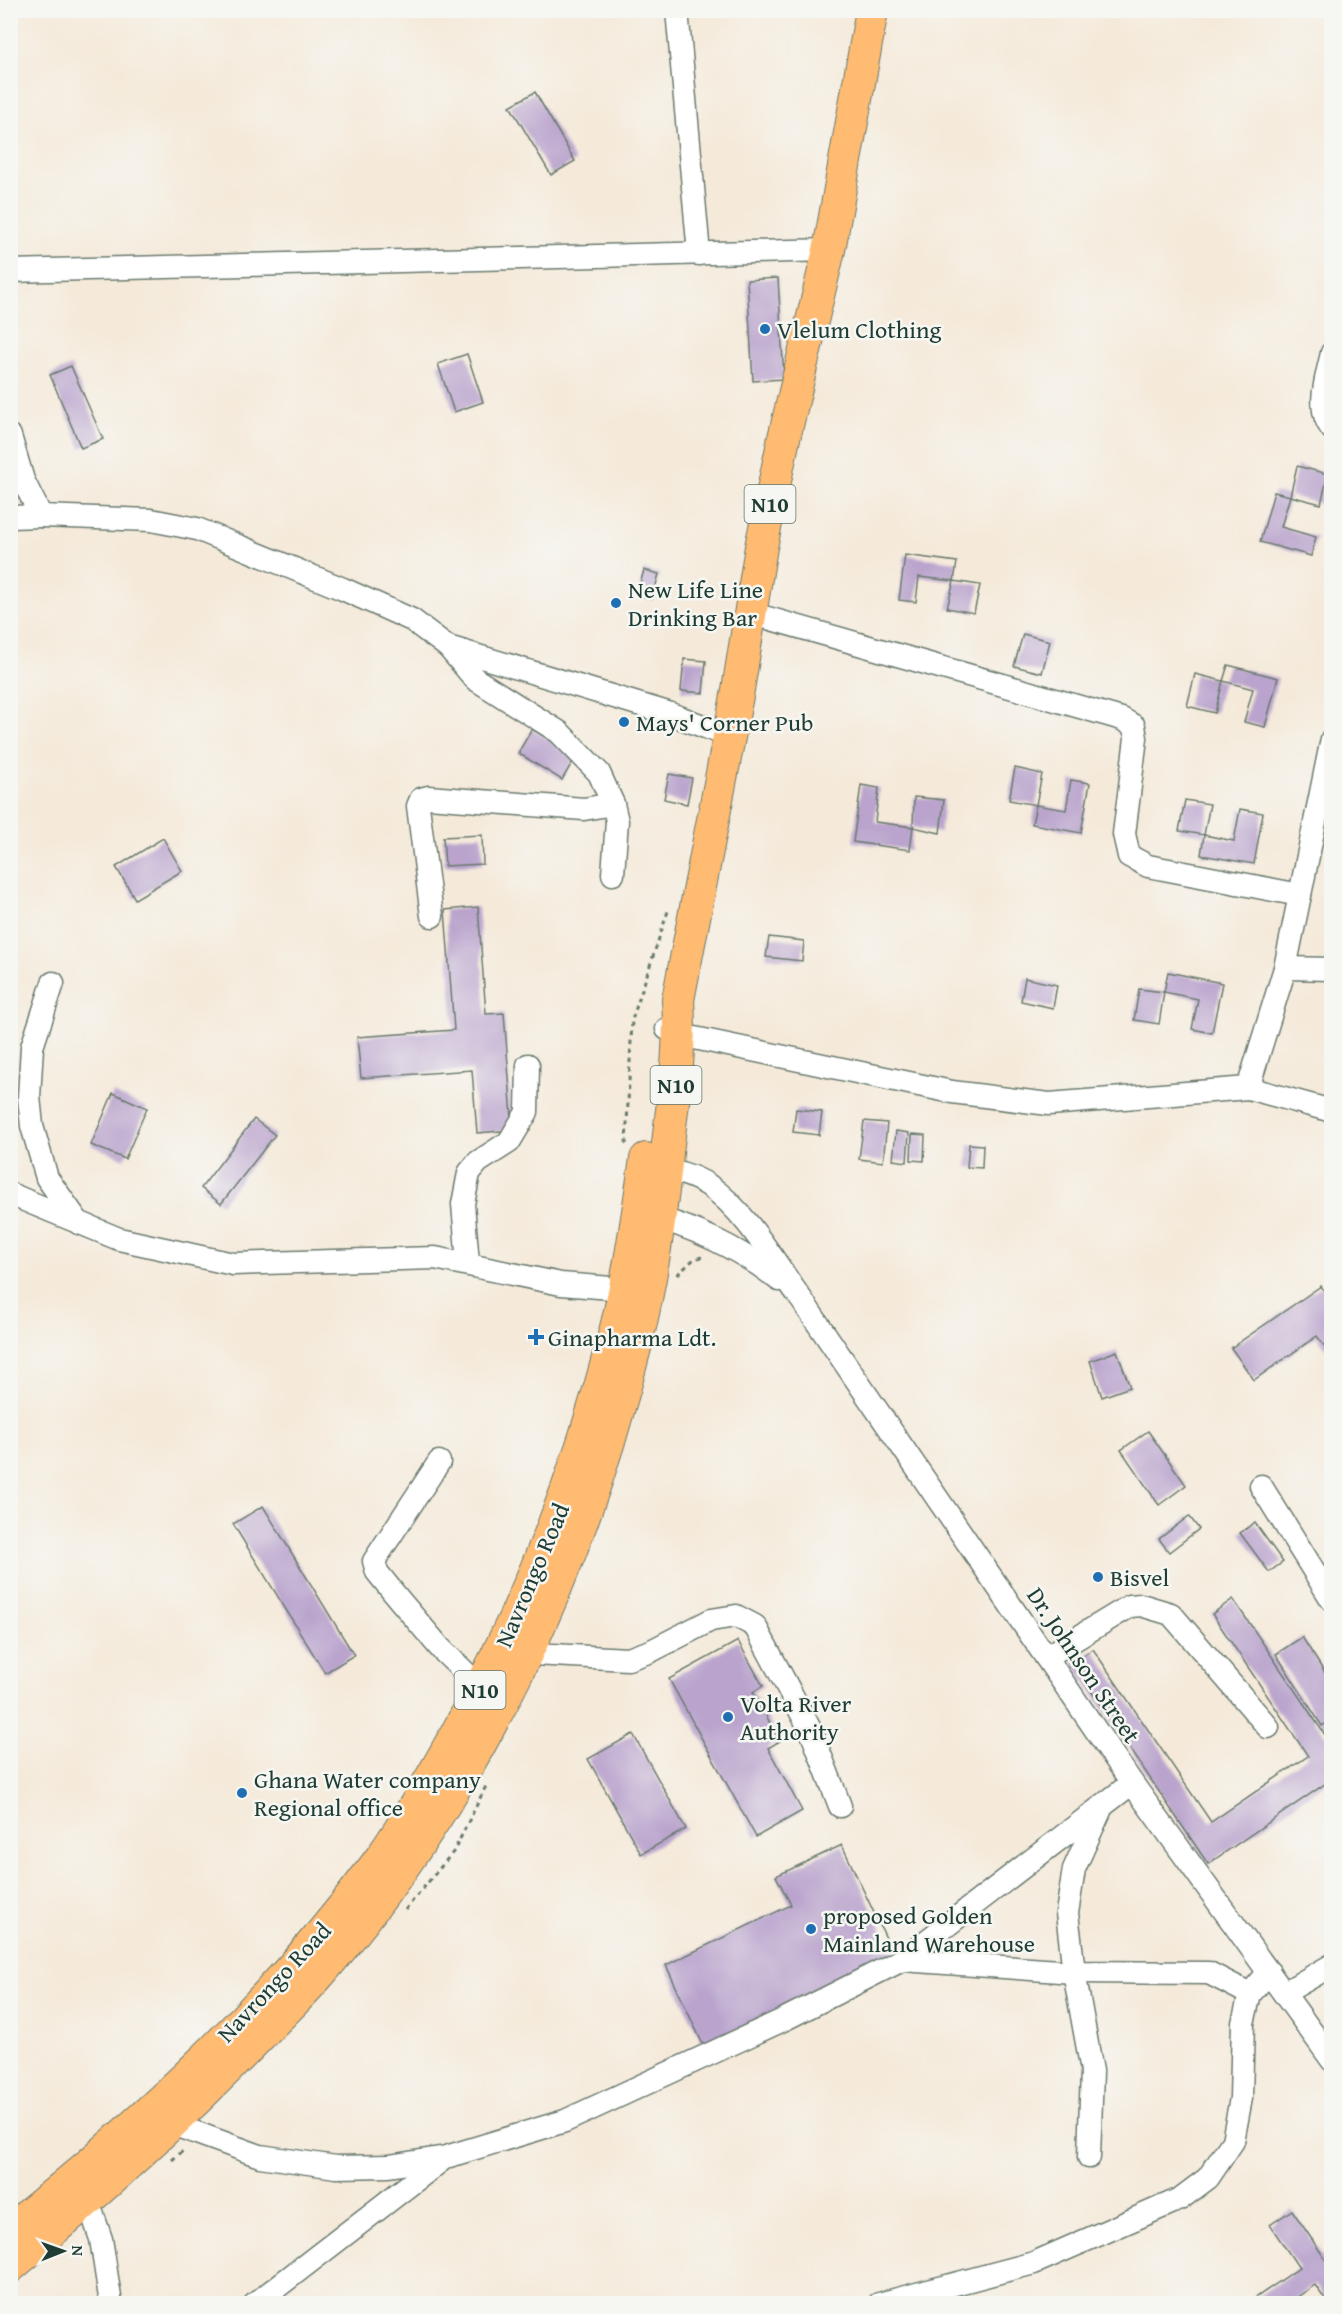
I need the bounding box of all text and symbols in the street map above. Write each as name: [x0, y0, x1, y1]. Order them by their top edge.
place label: Vlelum Clothing: [777, 312, 942, 347]
marker: Vlelum Clothing: [758, 322, 772, 336]
road number: N10: [744, 485, 796, 523]
place label: New Life Line Drinking Bar: [628, 572, 763, 635]
marker: New Life Line Drinking Bar: [609, 596, 623, 610]
place label: Mays' Corner Pub: [636, 705, 813, 740]
marker: Mays' Corner Pub: [617, 715, 631, 729]
road number: N10: [650, 1066, 702, 1104]
place label: Ginapharma Ldt.: [548, 1320, 716, 1355]
marker: Ginapharma Ldt.: [529, 1330, 543, 1344]
street label: Navrongo Road: [486, 1497, 578, 1653]
place label: Bisvel: [1110, 1560, 1170, 1595]
marker: Bisvel: [1091, 1570, 1105, 1584]
street label: Dr. Johnson Street: [1019, 1580, 1150, 1751]
road number: N10: [454, 1671, 506, 1709]
place label: Volta River Authority: [740, 1686, 852, 1749]
marker: Volta River Authority: [721, 1710, 735, 1724]
place label: Ghana Water company Regional office: [254, 1762, 481, 1825]
marker: Ghana Water company Regional office: [235, 1786, 249, 1800]
place label: proposed Golden Mainland Warehouse: [823, 1898, 1035, 1961]
street label: Navrongo Road: [209, 1914, 339, 2050]
marker: proposed Golden Mainland Warehouse: [804, 1922, 818, 1936]
north arrow: [33, 2221, 93, 2281]
text: N: [66, 2245, 90, 2257]

